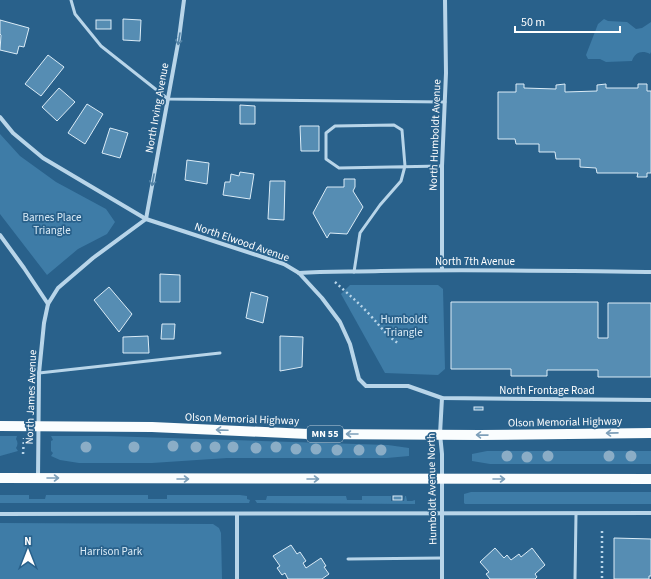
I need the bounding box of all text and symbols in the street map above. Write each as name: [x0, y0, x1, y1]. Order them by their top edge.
scale bar: [515, 8, 620, 34]
text: 50 m: [521, 14, 545, 31]
one-way arrow: [175, 32, 183, 45]
street label: North Irving Avenue: [142, 61, 172, 154]
street label: North Humboldt Avenue: [426, 78, 444, 191]
one-way arrow: [149, 173, 157, 186]
park label: Barnes Place Triangle: [23, 210, 82, 238]
street label: North Elwood Avenue: [193, 219, 292, 265]
street label: North 7th Avenue: [435, 254, 516, 269]
park label: Humboldt Triangle: [381, 312, 428, 340]
street label: North James Avenue: [22, 349, 40, 445]
street label: North Frontage Road: [499, 383, 595, 398]
street label: Olson Memorial Highway: [185, 410, 299, 428]
street label: Olson Memorial Highway: [508, 414, 622, 430]
one-way arrow: [216, 426, 229, 434]
road number: MN 55: [307, 426, 343, 442]
one-way arrow: [606, 429, 619, 437]
one-way arrow: [346, 430, 359, 438]
one-way arrow: [476, 431, 489, 439]
street label: Humboldt Avenue North: [424, 433, 440, 545]
one-way arrow: [46, 474, 59, 482]
one-way arrow: [176, 475, 189, 483]
one-way arrow: [306, 475, 319, 483]
one-way arrow: [492, 475, 505, 483]
north arrow: [8, 531, 48, 571]
text: N: [24, 534, 32, 549]
park label: Harrison Park: [80, 544, 143, 559]

